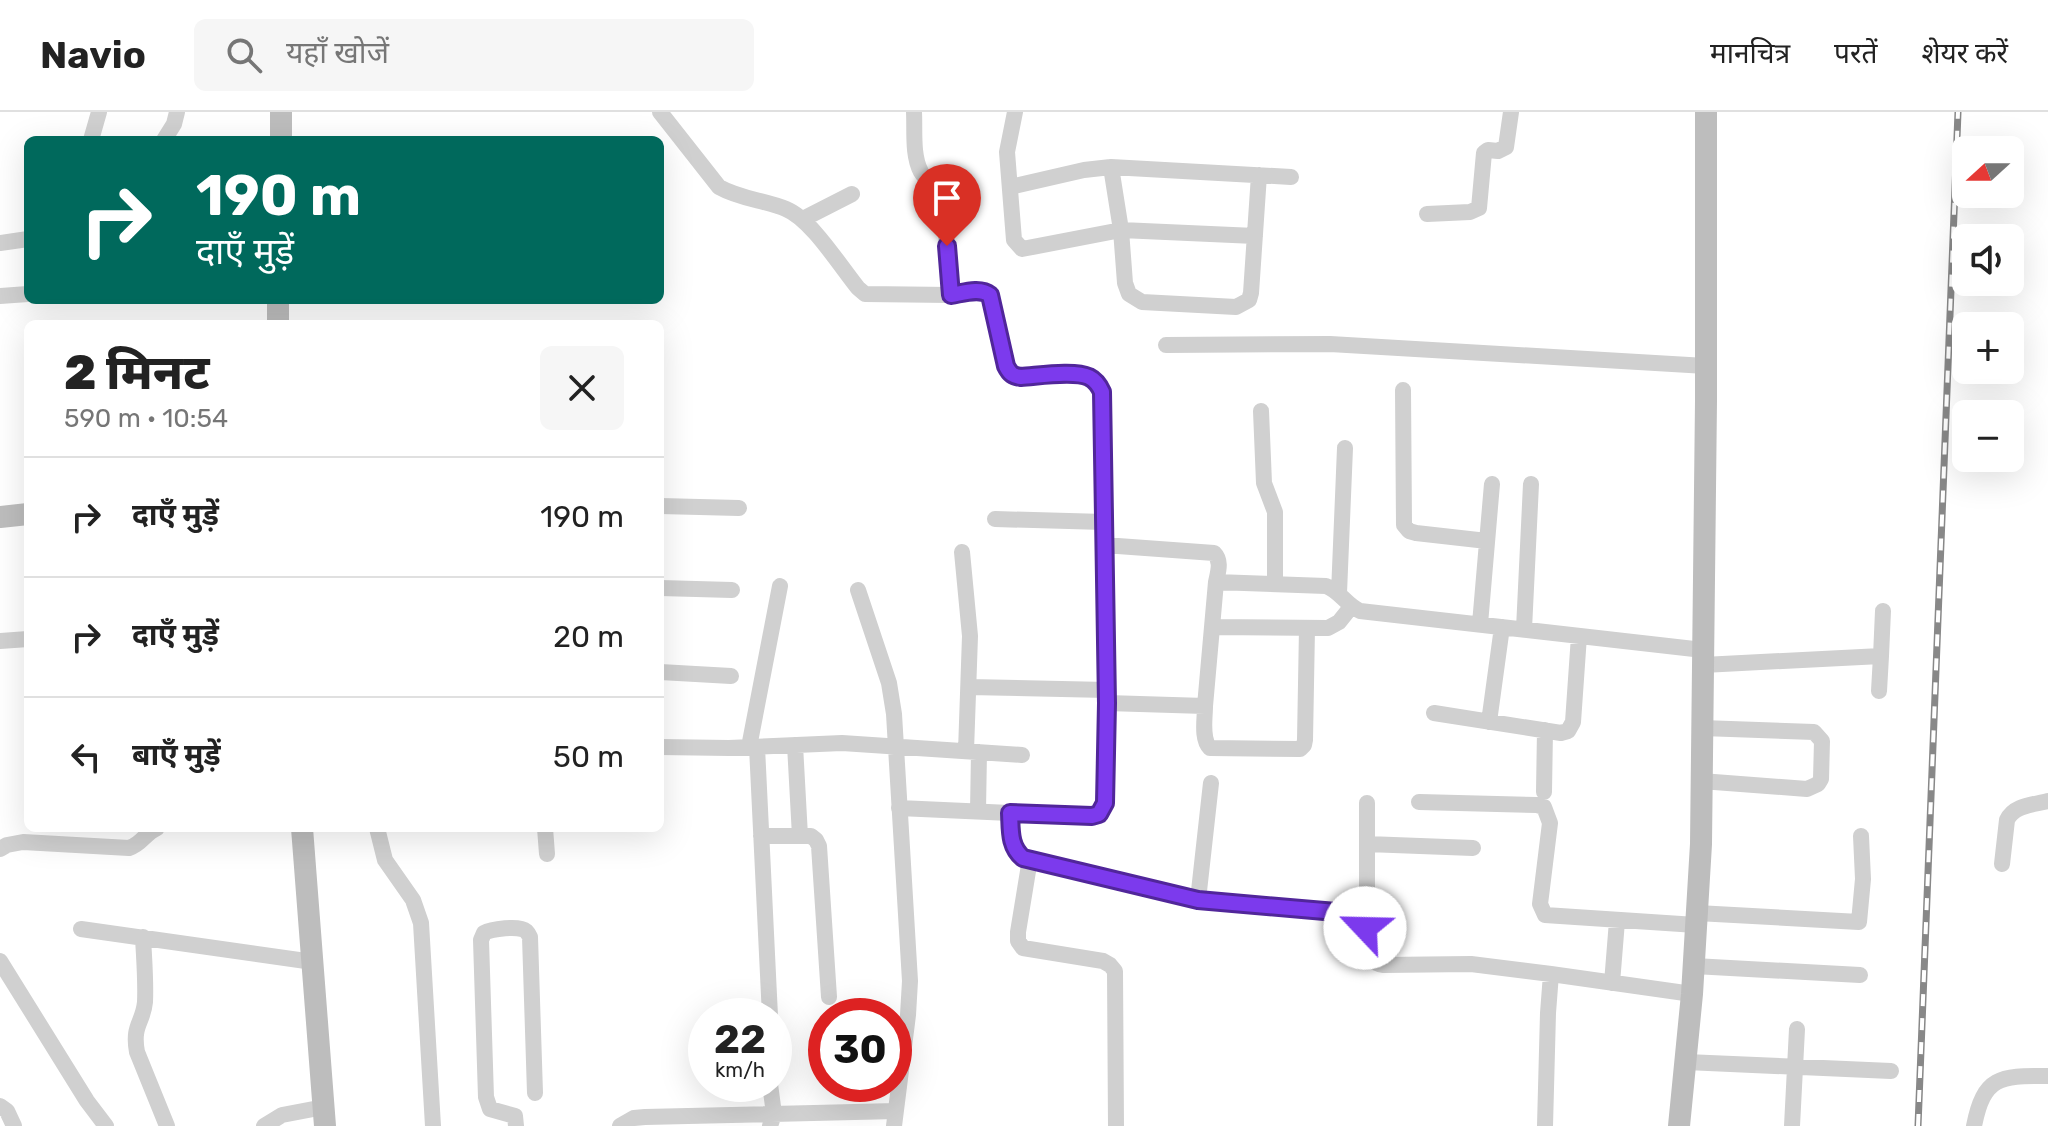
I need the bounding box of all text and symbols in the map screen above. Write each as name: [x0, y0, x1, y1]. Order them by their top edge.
search box: [194, 19, 754, 91]
text: Navio: [40, 32, 146, 78]
icon: search: [222, 33, 266, 77]
text: यहाँ खोजें: [286, 35, 389, 71]
text: मानचित्र: [1710, 37, 1790, 70]
text: परतें: [1834, 37, 1877, 70]
text: शेयर करें: [1921, 37, 2008, 70]
north arrow: [1952, 136, 2024, 208]
map controls: [1952, 136, 2024, 472]
text: 190 m: [196, 163, 361, 229]
pin: [913, 164, 981, 246]
icon: right: [64, 168, 168, 272]
icon: arrive: [925, 176, 969, 220]
button: sound: [1952, 224, 2024, 296]
text: दाएँ मुड़ें: [196, 230, 294, 273]
button: +: [1952, 312, 2024, 384]
text: 2 मिनट: [64, 344, 209, 401]
button: close: [540, 346, 624, 430]
button: −: [1952, 400, 2024, 472]
text: 590 m · 10:54: [64, 403, 228, 434]
icon: right: [64, 495, 108, 539]
text: दाएँ मुड़ें: [132, 497, 219, 533]
text: 190 m: [540, 499, 624, 535]
icon: right: [64, 615, 108, 659]
text: दाएँ मुड़ें: [132, 617, 219, 653]
text: 20 m: [553, 619, 624, 655]
icon: left: [64, 735, 108, 779]
text: बाएँ मुड़ें: [132, 737, 221, 773]
text: 50 m: [553, 739, 624, 775]
position arrow: [1323, 886, 1407, 970]
speed limit sign: 30: [808, 998, 912, 1102]
text: 22: [714, 1016, 766, 1063]
text: km/h: [715, 1058, 765, 1082]

